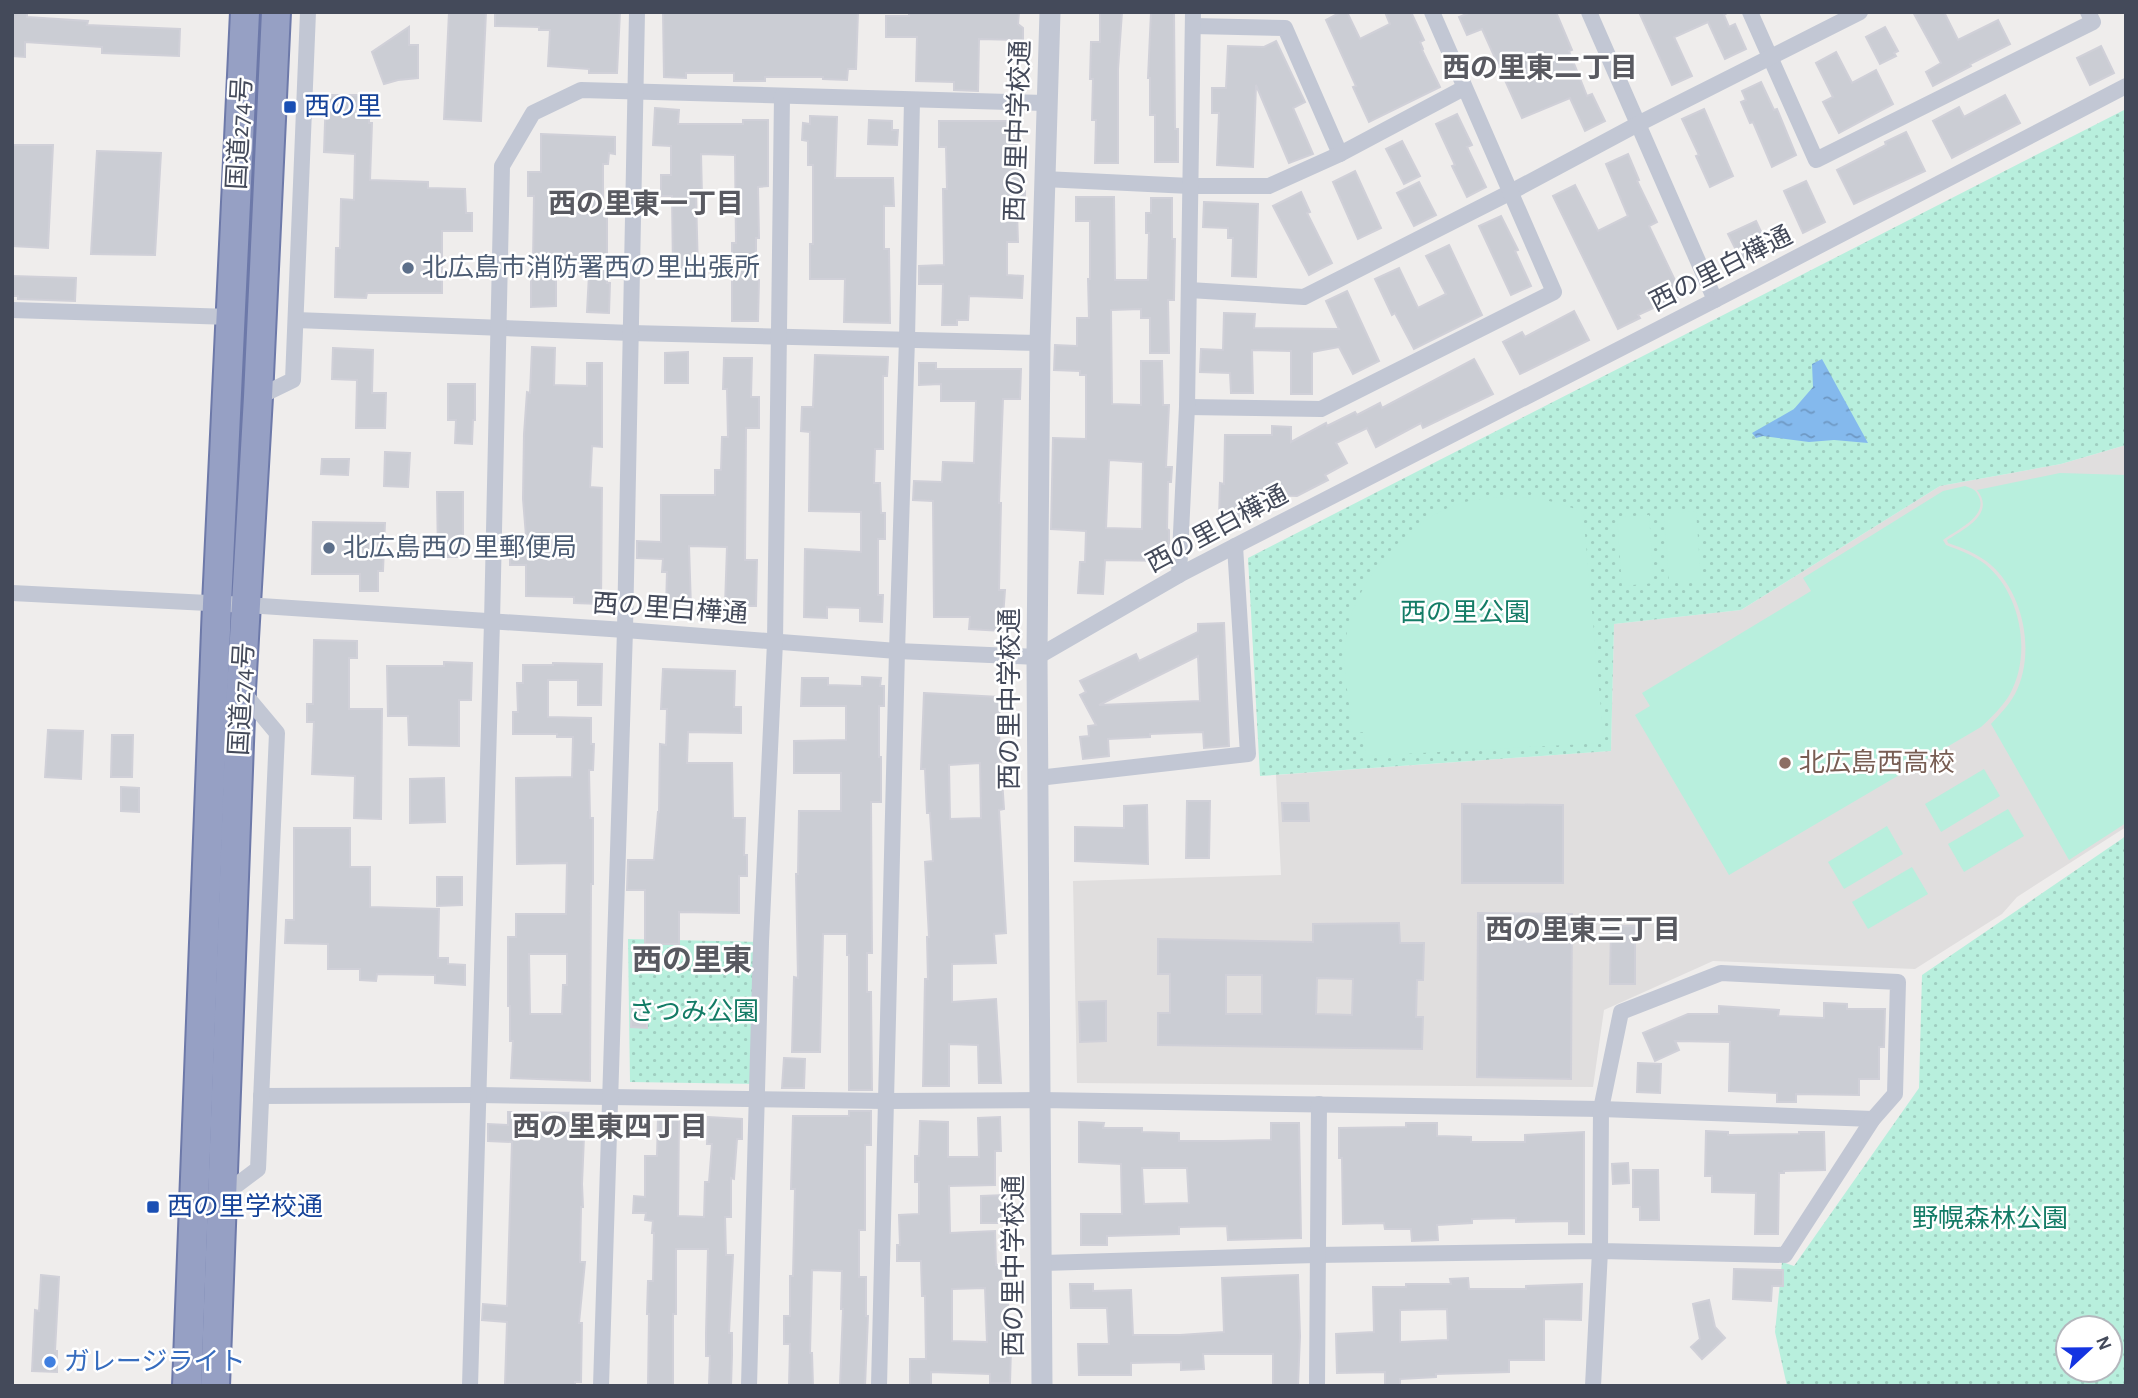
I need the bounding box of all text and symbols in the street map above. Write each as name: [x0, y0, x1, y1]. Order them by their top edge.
street label: 西の里中学校通: [1000, 40, 1034, 222]
district label: 西の里東二丁目: [1442, 53, 1638, 83]
street label: 国道274号: [223, 76, 256, 190]
place label: 西の里: [304, 94, 382, 120]
marker: 西の里: [282, 99, 298, 115]
district label: 西の里東一丁目: [548, 189, 744, 219]
street label: 西の里白樺通: [1645, 220, 1796, 316]
place label: 北広島市消防署西の里出張所: [422, 253, 760, 281]
marker: 北広島市消防署西の里出張所: [400, 260, 416, 276]
street label: 西の里白樺通: [1141, 479, 1292, 577]
place label: 北広島西の里郵便局: [343, 533, 577, 561]
marker: 北広島西の里郵便局: [321, 540, 337, 556]
street label: 西の里白樺通: [591, 589, 749, 627]
park label: 西の里公園: [1400, 599, 1530, 626]
street label: 西の里中学校通: [995, 608, 1023, 790]
street label: 国道274号: [225, 642, 258, 756]
place label: 北広島西高校: [1799, 748, 1955, 776]
marker: 北広島西高校: [1777, 755, 1793, 771]
district label: 西の里東三丁目: [1485, 915, 1681, 945]
district label: 西の里東: [632, 944, 752, 976]
park label: さつみ公園: [629, 998, 759, 1025]
district label: 西の里東四丁目: [512, 1112, 708, 1142]
street label: 西の里中学校通: [999, 1175, 1027, 1357]
place label: 西の里学校通: [167, 1192, 323, 1220]
marker: 西の里学校通: [145, 1199, 161, 1215]
park label: 野幌森林公園: [1912, 1205, 2068, 1232]
north arrow: [2054, 1314, 2124, 1384]
text: N: [2092, 1334, 2115, 1353]
place label: ガレージライト: [64, 1348, 245, 1375]
marker: ガレージライト: [42, 1354, 58, 1370]

